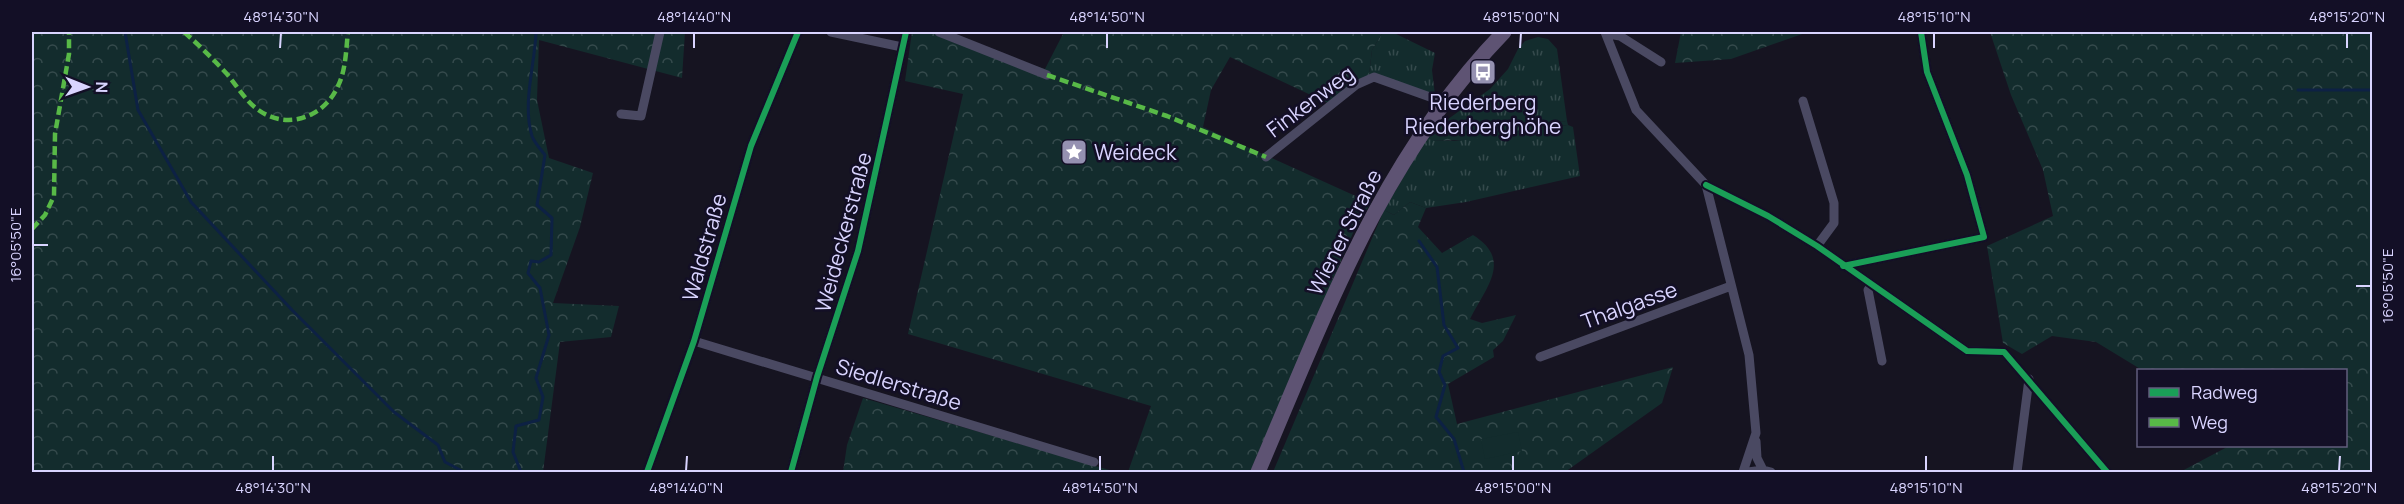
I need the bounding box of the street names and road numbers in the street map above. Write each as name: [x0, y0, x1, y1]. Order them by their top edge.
street label: Finkenweg: [1260, 59, 1360, 143]
street label: Weideckerstraße: [808, 149, 878, 315]
street label: Wiener Straße: [1300, 164, 1388, 300]
street label: Waldstraße: [675, 190, 733, 304]
street label: Thalgasse: [1577, 275, 1681, 335]
street label: Siedlerstraße: [833, 352, 965, 416]

